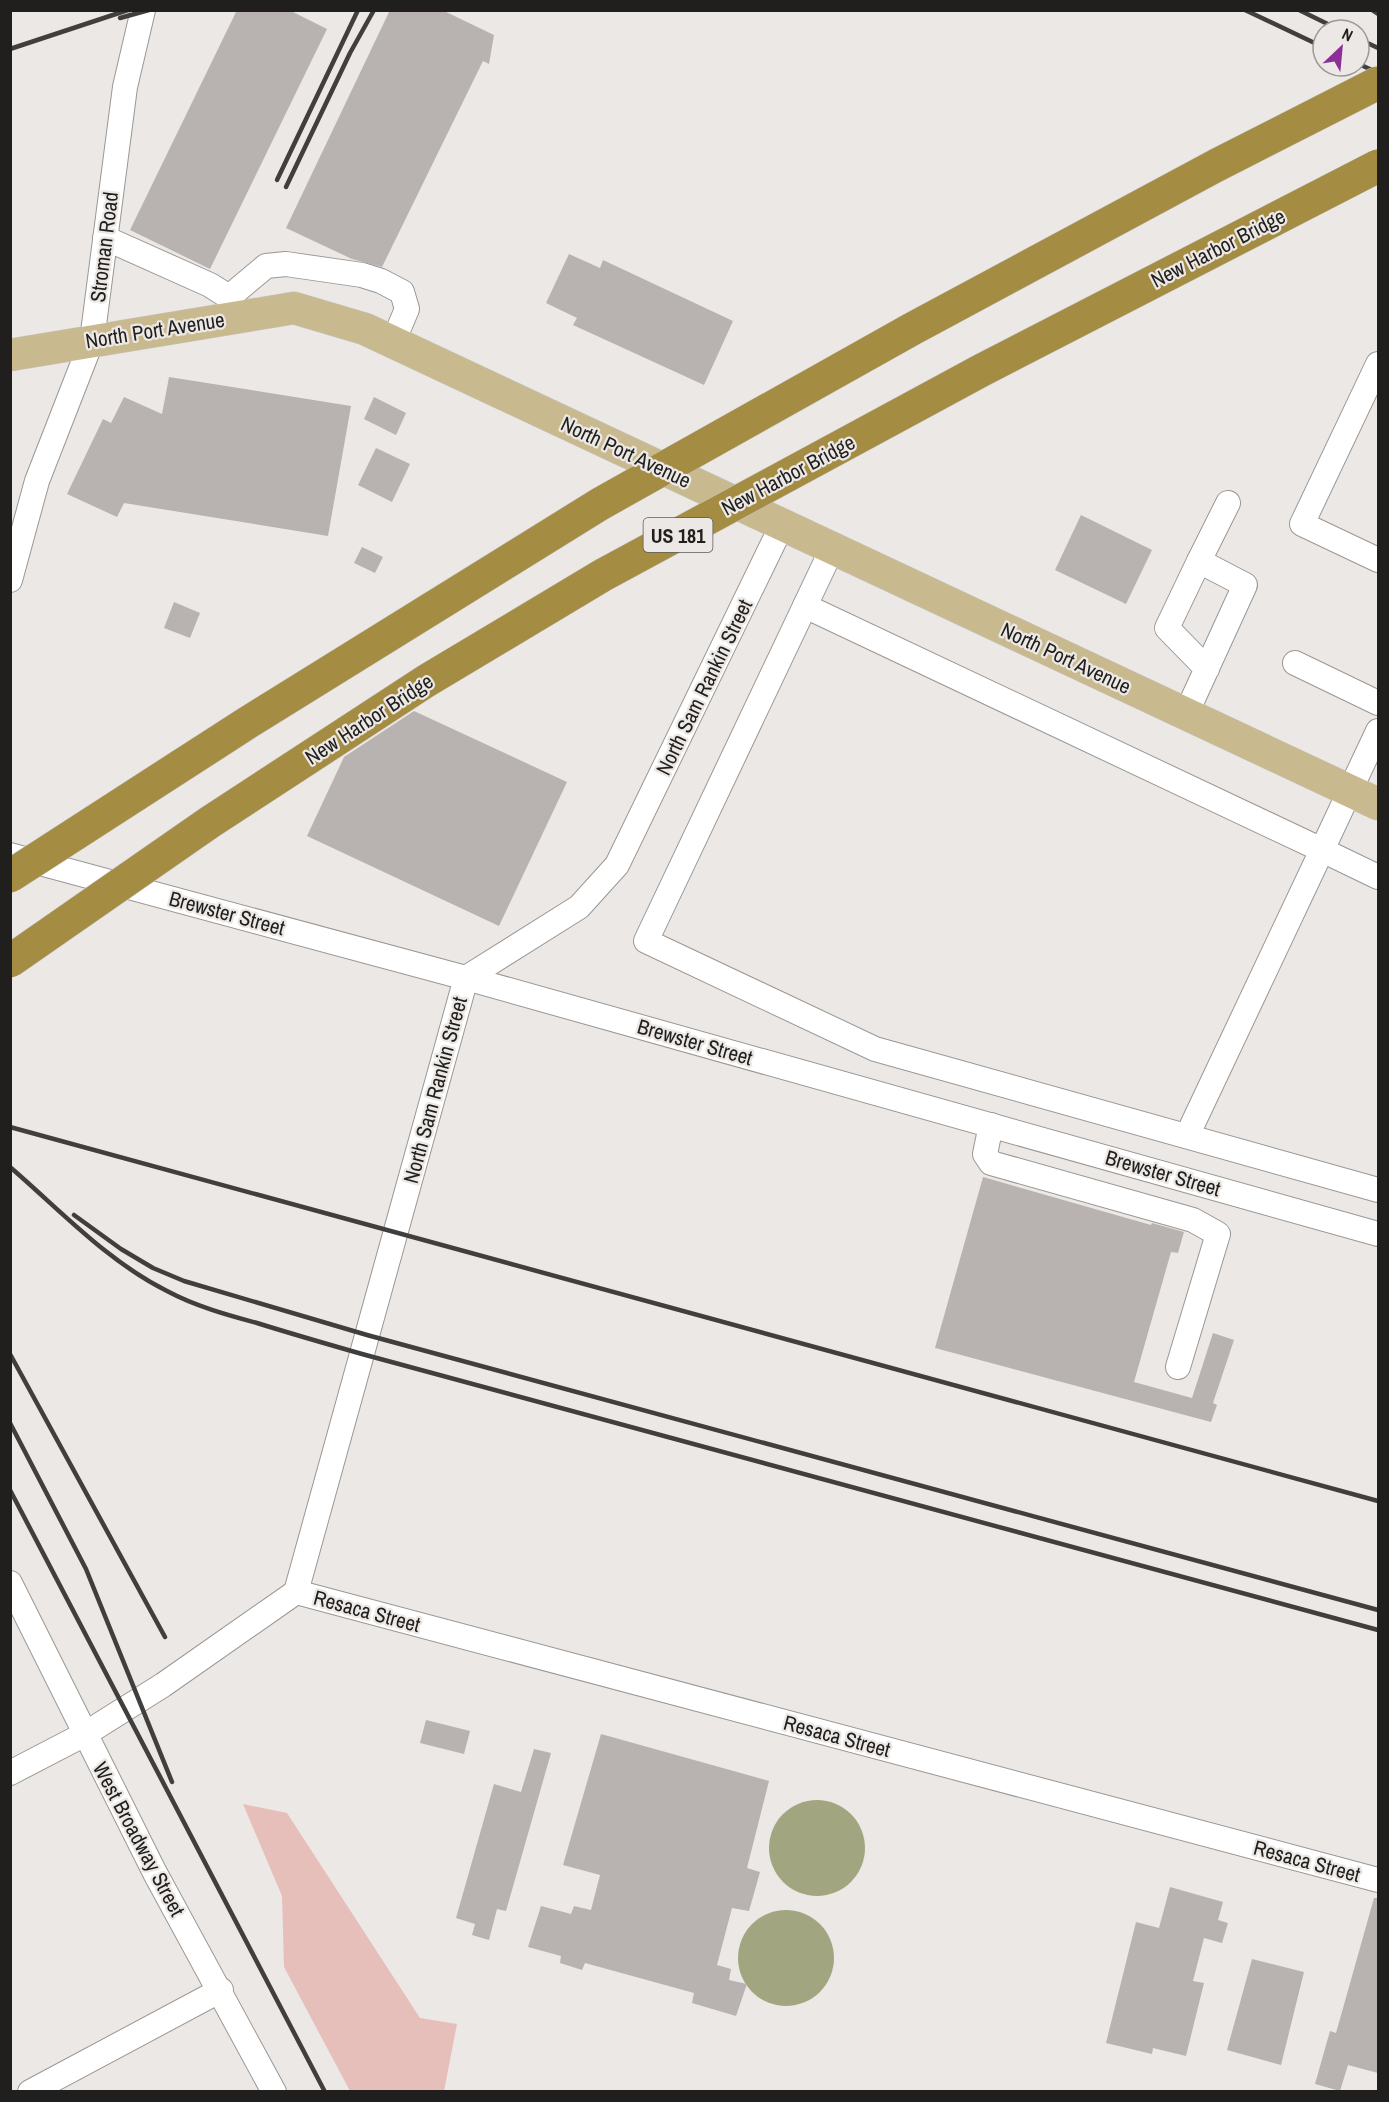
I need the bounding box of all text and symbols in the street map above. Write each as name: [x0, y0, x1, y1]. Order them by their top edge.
north arrow: [1311, 18, 1371, 78]
text: N: [1338, 23, 1357, 46]
street label: Stroman Road: [83, 190, 125, 304]
street label: New Harbor Bridge: [1146, 202, 1290, 294]
street label: North Port Avenue: [83, 305, 227, 355]
street label: North Port Avenue: [556, 409, 696, 495]
street label: New Harbor Bridge: [716, 428, 860, 522]
road number: US 181: [644, 518, 712, 552]
street label: North Sam Rankin Street: [649, 594, 759, 780]
street label: North Port Avenue: [996, 615, 1136, 701]
street label: New Harbor Bridge: [299, 667, 439, 771]
street label: Brewster Street: [166, 884, 288, 942]
street label: North Sam Rankin Street: [396, 993, 474, 1187]
street label: Brewster Street: [634, 1012, 756, 1072]
street label: Brewster Street: [1102, 1143, 1224, 1203]
street label: Resaca Street: [311, 1583, 424, 1639]
street label: Resaca Street: [781, 1708, 894, 1764]
street label: West Broadway Street: [86, 1757, 192, 1921]
street label: Resaca Street: [1251, 1833, 1364, 1889]

